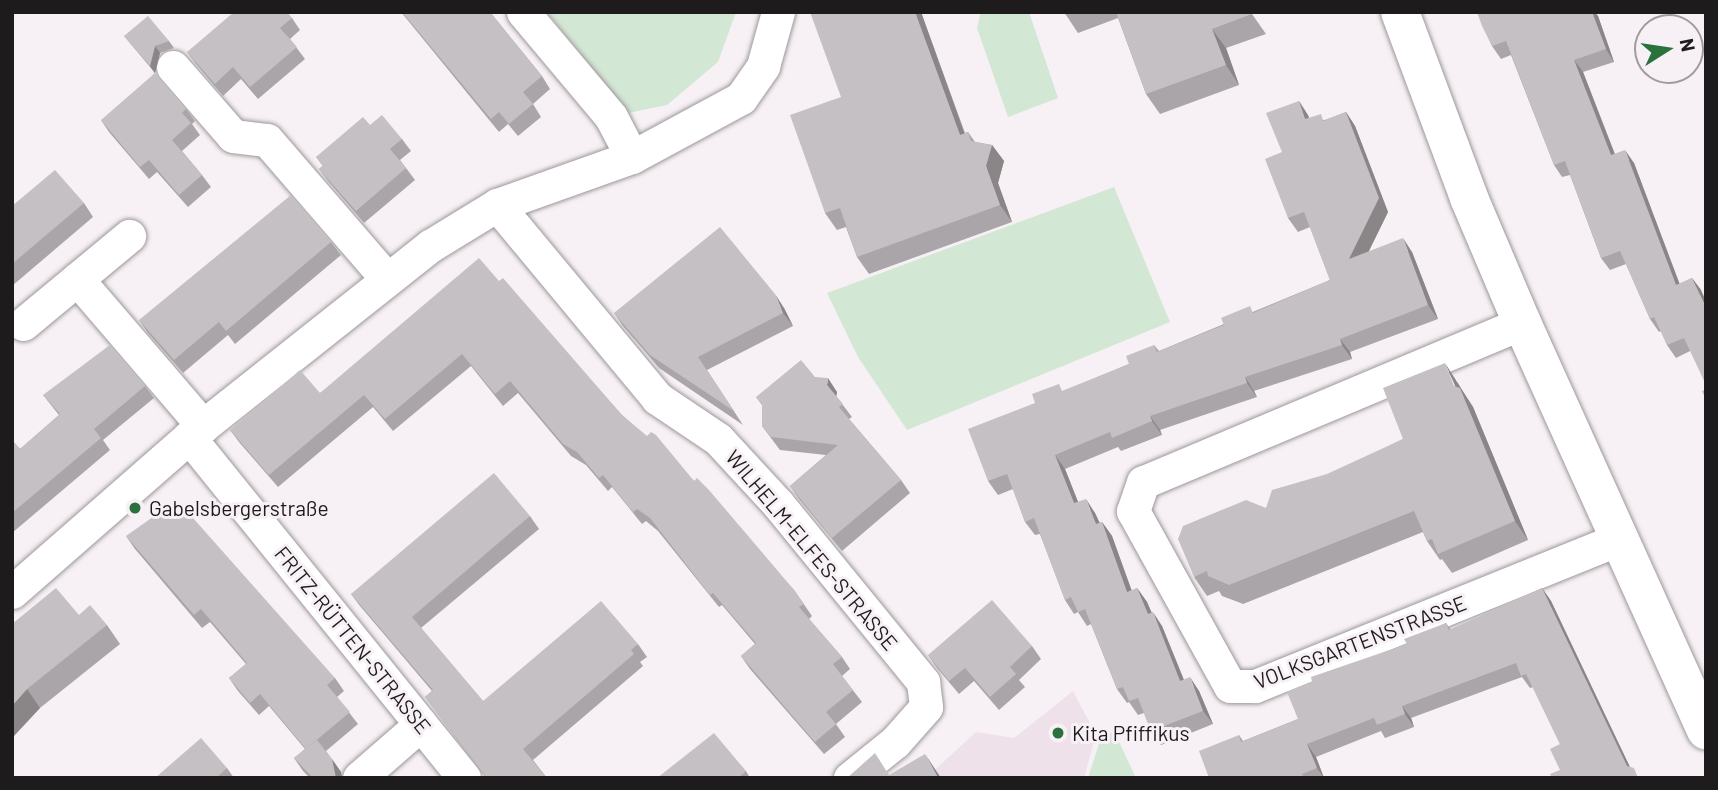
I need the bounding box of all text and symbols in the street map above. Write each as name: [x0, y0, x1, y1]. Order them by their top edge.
north arrow: [1634, 14, 1704, 84]
text: N: [1676, 36, 1701, 54]
street label: WILHELM-ELFES-STRASSE: [721, 445, 903, 655]
place label: Gabelsbergerstraße: [149, 495, 329, 521]
marker: Gabelsbergerstraße: [127, 500, 143, 516]
street label: FRITZ-RÜTTEN-STRASSE: [270, 541, 436, 739]
street label: VOLKSGARTENSTRASSE: [1250, 590, 1470, 694]
place label: Kita Pfiffikus: [1072, 720, 1190, 746]
marker: Kita Pfiffikus: [1050, 725, 1066, 741]

